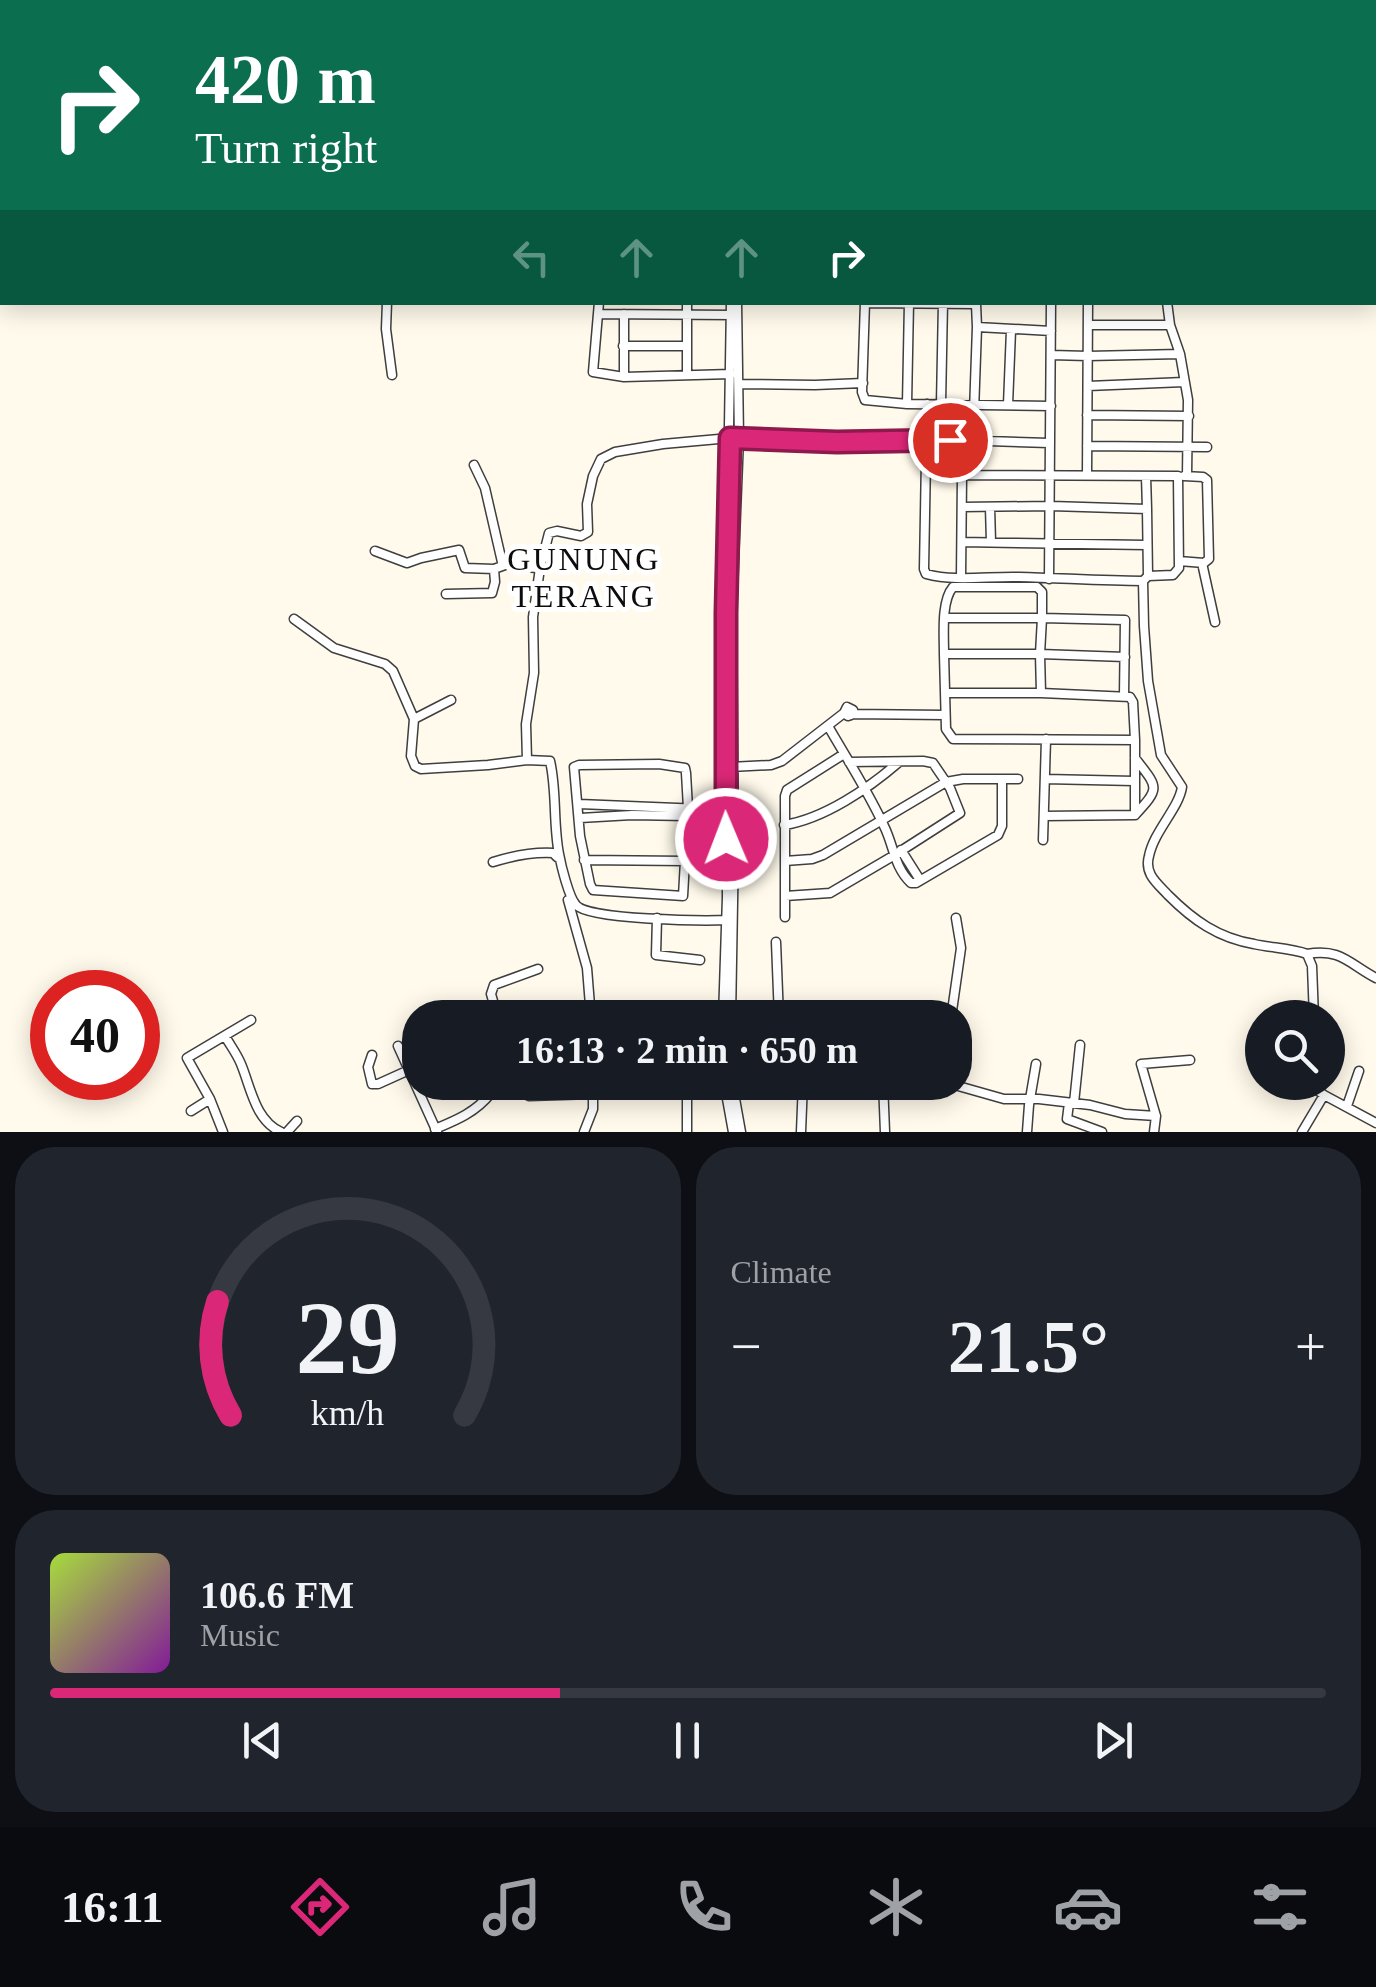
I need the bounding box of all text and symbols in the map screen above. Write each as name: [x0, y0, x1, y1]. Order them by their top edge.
icon: right: [30, 40, 160, 170]
text: 420 m: [195, 41, 376, 118]
text: Turn right: [195, 123, 377, 173]
icon: left: [504, 230, 559, 285]
icon: ahead: [609, 230, 664, 285]
icon: ahead: [714, 230, 769, 285]
icon: right: [819, 230, 874, 285]
pin: [908, 398, 993, 483]
icon: arrive: [923, 413, 978, 468]
district label: GUNUNG TERANG: [507, 541, 661, 614]
position arrow: [674, 787, 778, 891]
speed limit sign: 40: [30, 970, 160, 1100]
map controls: [1245, 1000, 1345, 1100]
button: search: [1245, 1000, 1345, 1100]
text: 16:13 · 2 min · 650 m: [516, 1029, 858, 1071]
text: Climate: [731, 1254, 832, 1290]
text: 29: [296, 1280, 400, 1395]
text: 21.5°: [948, 1305, 1109, 1388]
text: −: [731, 1316, 762, 1377]
text: +: [1295, 1316, 1326, 1377]
text: km/h: [311, 1393, 385, 1433]
text: 106.6 FM: [200, 1574, 354, 1616]
text: Music: [200, 1617, 280, 1653]
icon: previous: [235, 1713, 290, 1768]
icon: pause: [660, 1713, 715, 1768]
icon: next: [1086, 1713, 1141, 1768]
icon: directions: [285, 1872, 355, 1942]
icon: music: [477, 1872, 547, 1942]
icon: phone: [669, 1872, 739, 1942]
icon: climate: [861, 1872, 931, 1942]
icon: car: [1053, 1872, 1123, 1942]
icon: filters: [1245, 1872, 1315, 1942]
text: 16:11: [61, 1882, 163, 1932]

